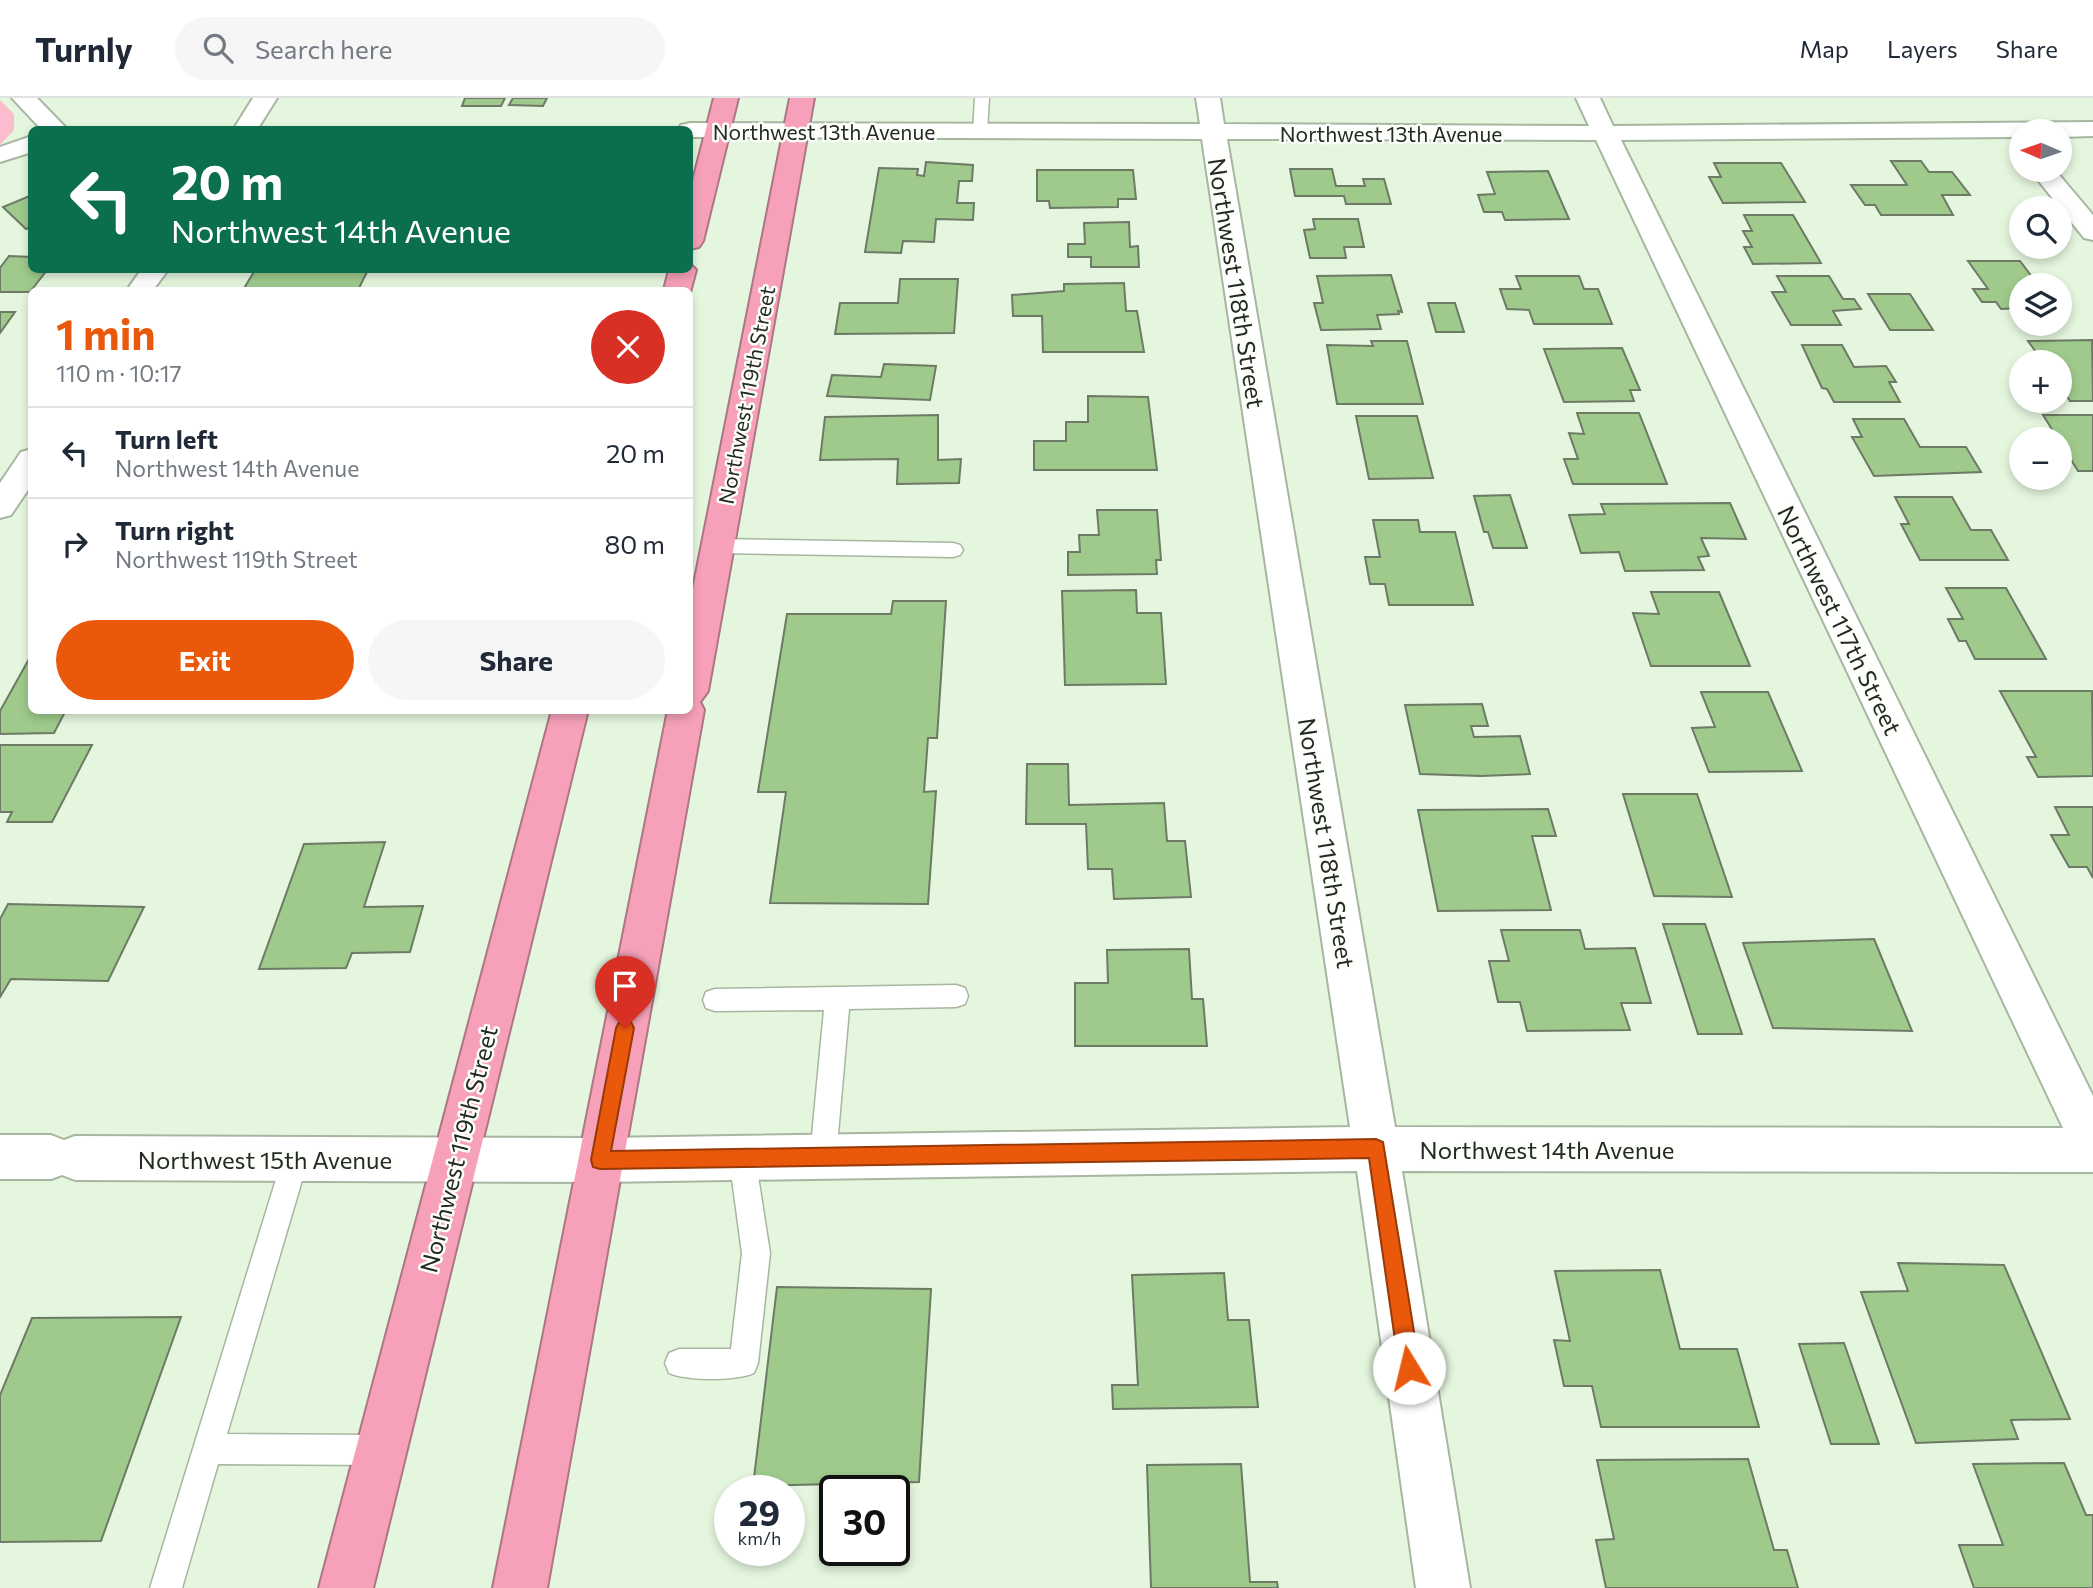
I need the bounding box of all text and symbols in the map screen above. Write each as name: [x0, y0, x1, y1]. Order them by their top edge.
search box: [175, 17, 665, 80]
text: Turnly: [35, 28, 133, 69]
icon: search: [199, 29, 237, 67]
text: Search here: [255, 33, 392, 64]
text: Map: [1800, 34, 1849, 63]
text: Layers: [1887, 34, 1958, 63]
text: Share: [1996, 34, 2058, 63]
street label: Northwest 13th Avenue: [713, 119, 935, 144]
north arrow: [2009, 119, 2072, 182]
map controls: [2009, 119, 2072, 490]
street label: Northwest 13th Avenue: [1280, 121, 1502, 146]
text: 20 m: [171, 150, 283, 210]
icon: left: [56, 154, 147, 245]
street label: Northwest 118th Street: [1203, 156, 1271, 410]
button: search: [2009, 196, 2072, 259]
text: Northwest 14th Avenue: [171, 210, 511, 250]
button: layers: [2009, 273, 2072, 336]
street label: Northwest 119th Street: [713, 284, 779, 506]
text: 1 min: [56, 307, 156, 359]
button: close: [591, 310, 665, 384]
button: +: [2009, 350, 2072, 413]
text: 110 m · 10:17: [56, 359, 182, 387]
text: Turn left: [115, 423, 218, 454]
button: −: [2009, 427, 2072, 490]
icon: left: [56, 434, 94, 472]
text: 20 m: [606, 437, 665, 468]
text: Northwest 14th Avenue: [115, 454, 359, 482]
street label: Northwest 117th Street: [1772, 501, 1908, 739]
text: Turn right: [115, 514, 234, 545]
icon: right: [56, 525, 94, 563]
text: 80 m: [605, 528, 665, 559]
text: Northwest 119th Street: [115, 545, 358, 573]
button: Exit: [56, 620, 354, 700]
button: Share: [368, 620, 665, 700]
street label: Northwest 118th Street: [1293, 716, 1361, 970]
pin: [595, 956, 655, 1028]
icon: arrive: [606, 967, 644, 1005]
street label: Northwest 119th Street: [413, 1023, 503, 1275]
street label: Northwest 14th Avenue: [1420, 1135, 1674, 1164]
street label: Northwest 15th Avenue: [138, 1145, 392, 1174]
position arrow: [1372, 1331, 1446, 1405]
speed limit sign: 30: [819, 1475, 910, 1566]
text: 29: [739, 1490, 780, 1533]
text: km/h: [738, 1527, 781, 1549]

